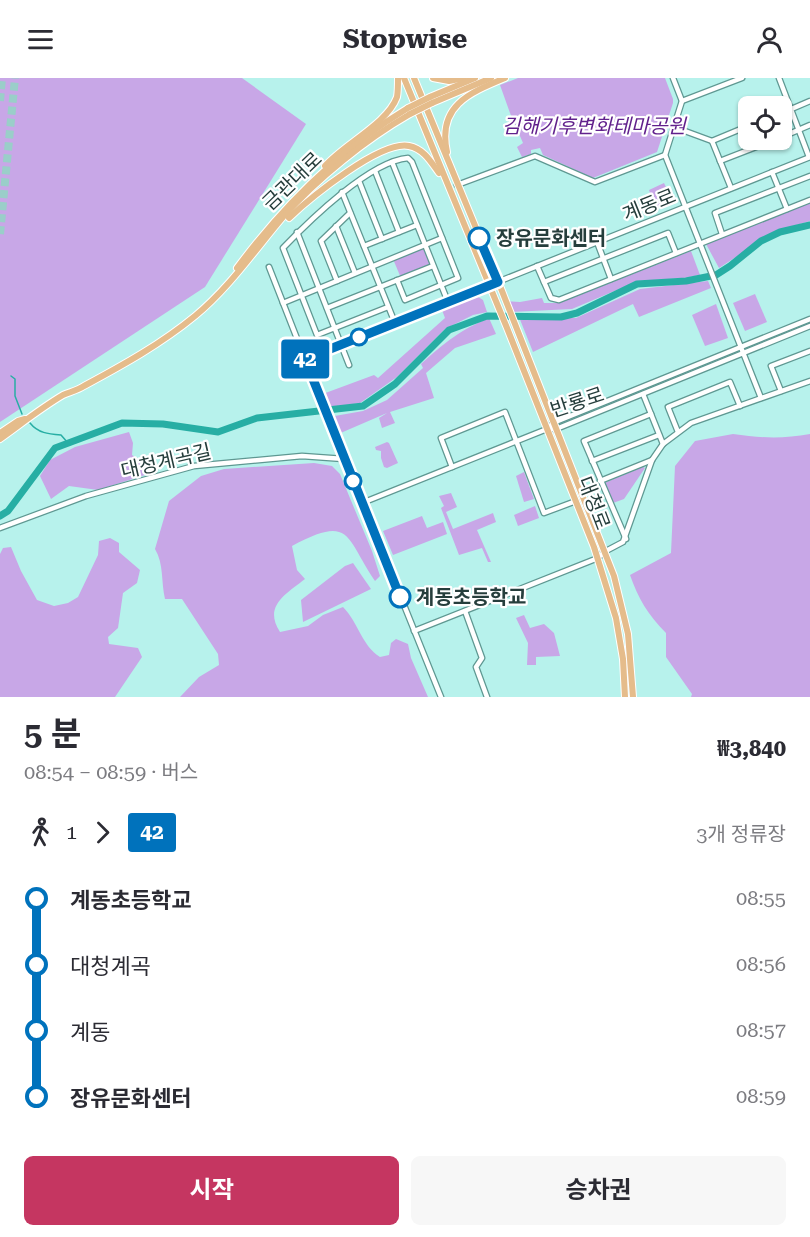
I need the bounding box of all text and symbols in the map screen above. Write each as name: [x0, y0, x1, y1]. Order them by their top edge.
icon: menu: [24, 23, 57, 56]
text: Stopwise: [343, 23, 467, 55]
icon: person: [753, 23, 786, 56]
map controls: [738, 96, 792, 150]
button: locate: [738, 96, 792, 150]
park label: 김해기후변화테마공원: [502, 114, 688, 138]
street label: 금관대로: [257, 147, 327, 215]
street label: 계동로: [619, 184, 679, 226]
place label: 장유문화센터: [496, 226, 606, 250]
marker: 장유문화센터: [468, 227, 490, 249]
unlabelled marker: [350, 328, 368, 346]
line badge: 42: [278, 340, 332, 378]
text: 42: [293, 347, 317, 371]
street label: 반룡로: [547, 382, 607, 422]
street label: 대청계곡길: [118, 439, 214, 483]
unlabelled marker: [344, 472, 362, 490]
street label: 대청로: [573, 473, 615, 533]
place label: 계동초등학교: [416, 585, 526, 609]
marker: 계동초등학교: [389, 586, 411, 608]
text: 5 분: [24, 714, 81, 753]
text: ₩3,840: [717, 736, 786, 761]
text: 08:54 – 08:59 · 버스: [24, 760, 198, 784]
icon: walk: [24, 816, 57, 849]
icon: forward: [86, 816, 119, 849]
text: 1: [66, 820, 77, 844]
text: 42: [140, 820, 164, 844]
text: 3개 정류장: [696, 822, 786, 846]
text: 08:55: [736, 886, 786, 910]
text: 계동초등학교: [70, 888, 191, 913]
text: 08:56: [736, 952, 786, 976]
text: 대청계곡: [70, 954, 151, 979]
text: 08:57: [736, 1018, 786, 1042]
text: 계동: [70, 1020, 110, 1045]
text: 08:59: [736, 1084, 786, 1108]
text: 장유문화센터: [70, 1086, 191, 1111]
button: 시작: [24, 1156, 399, 1225]
button: 승차권: [411, 1156, 786, 1225]

